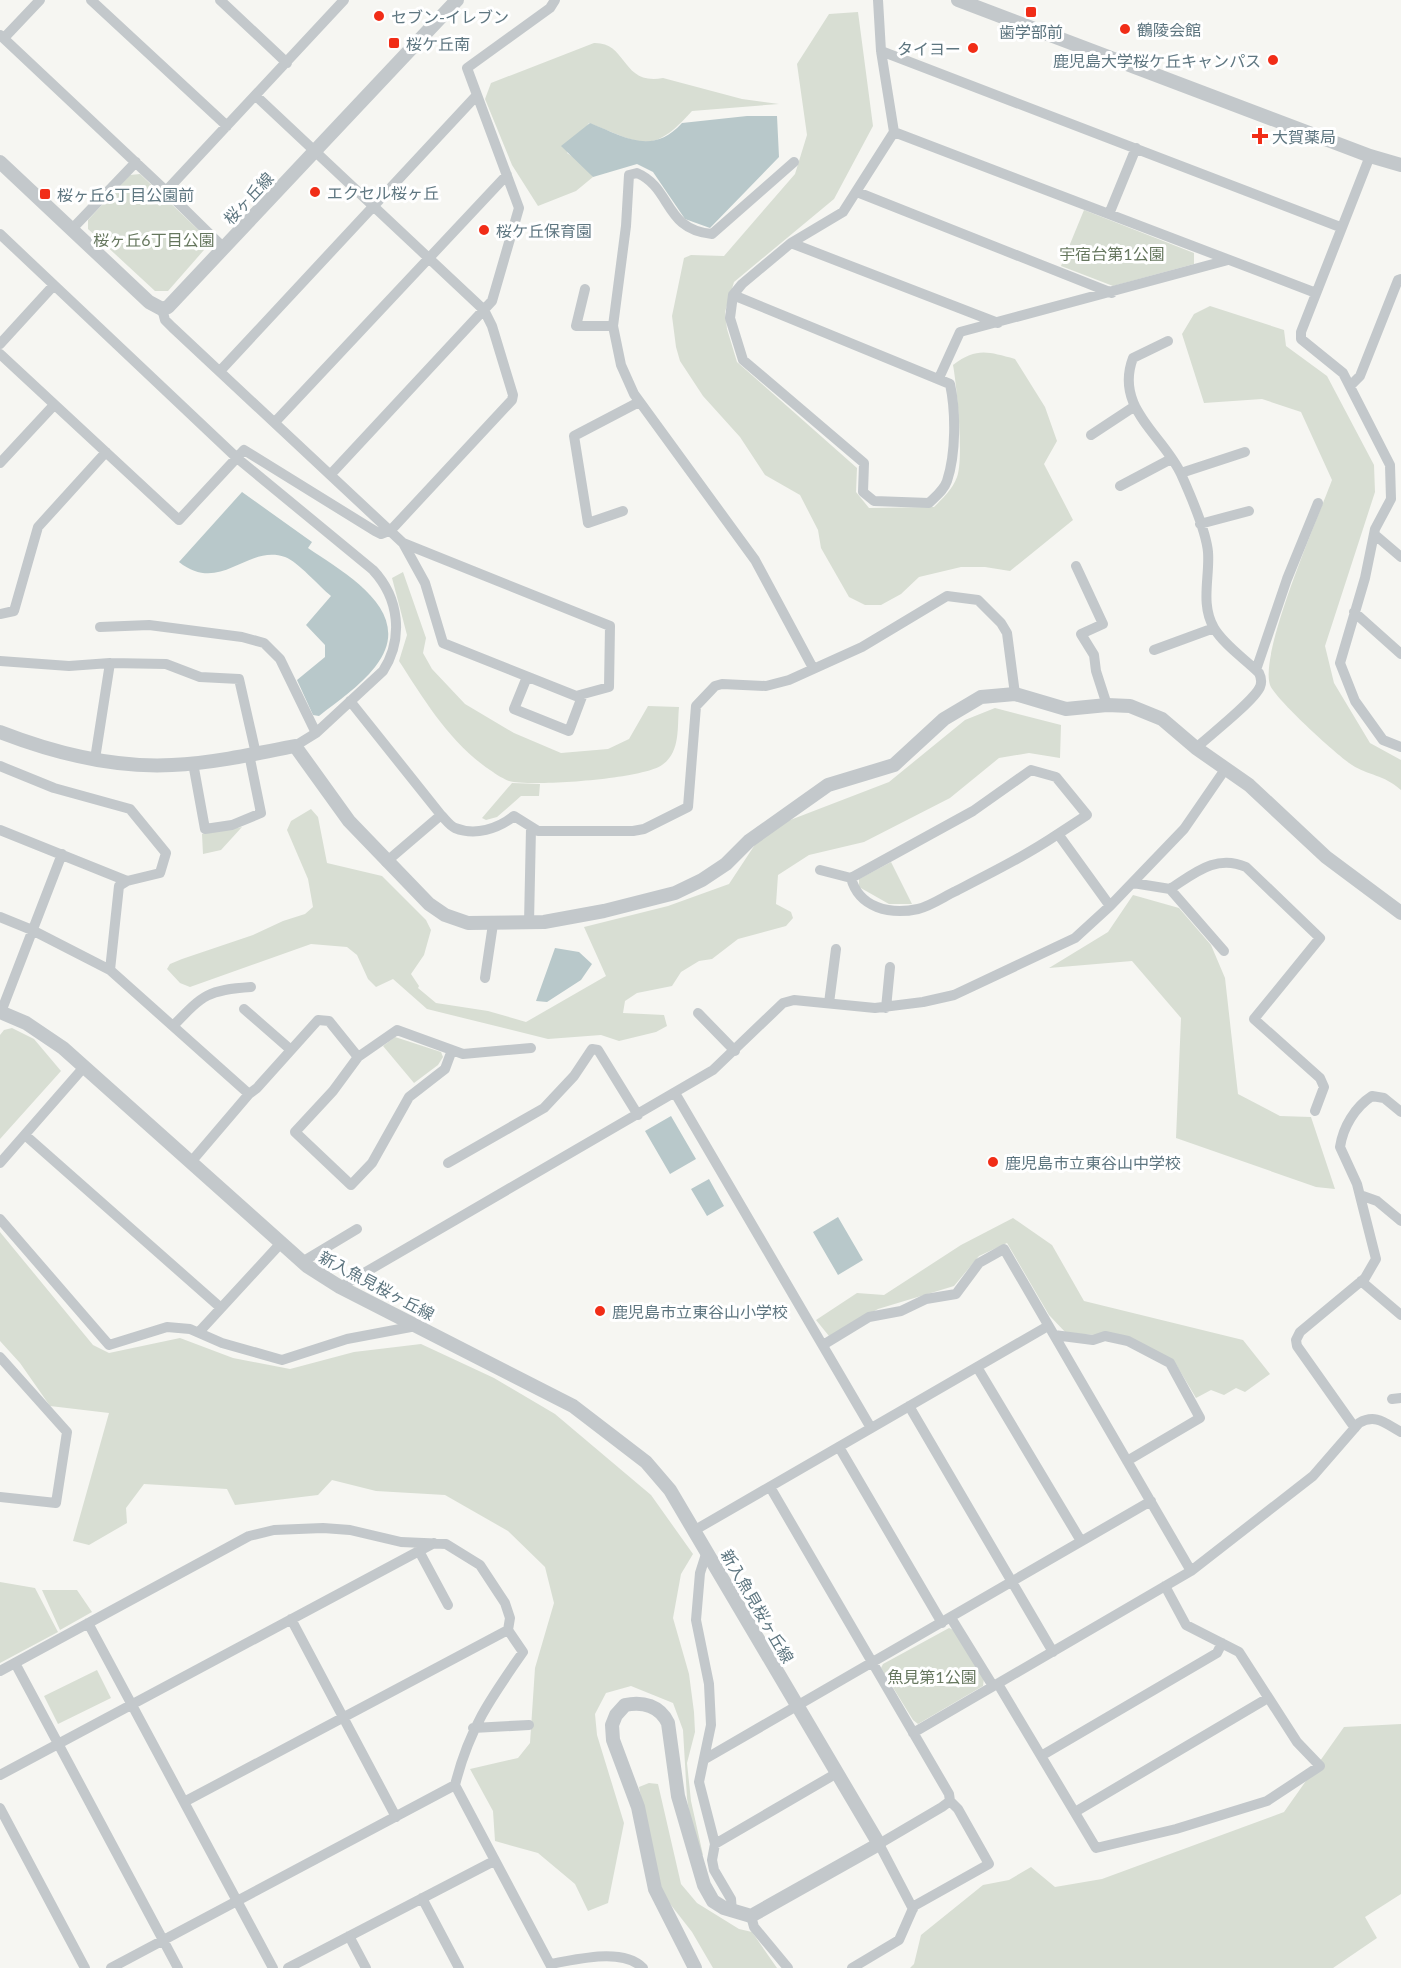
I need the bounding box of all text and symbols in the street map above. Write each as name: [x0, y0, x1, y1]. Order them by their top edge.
marker: 歯学部前: [1024, 5, 1038, 19]
place label: セブン-イレブン: [391, 7, 509, 26]
marker: セブン-イレブン: [372, 9, 386, 23]
place label: 鶴陵会館: [1137, 20, 1201, 39]
place label: 歯学部前: [999, 22, 1063, 41]
marker: 鶴陵会館: [1118, 22, 1132, 36]
place label: 桜ケ丘南: [406, 34, 470, 53]
marker: 桜ケ丘南: [387, 36, 401, 50]
place label: タイヨー: [897, 39, 961, 58]
marker: タイヨー: [966, 41, 980, 55]
place label: 鹿児島大学桜ケ丘キャンパス: [1053, 51, 1261, 70]
marker: 鹿児島大学桜ケ丘キャンパス: [1266, 53, 1280, 67]
place label: 大賀薬局: [1272, 127, 1336, 146]
marker: 大賀薬局: [1253, 129, 1267, 143]
street label: 桜ヶ丘線: [219, 168, 277, 228]
place label: エクセル桜ヶ丘: [327, 183, 439, 202]
place label: 桜ヶ丘6丁目公園前: [57, 185, 194, 204]
marker: エクセル桜ヶ丘: [308, 185, 322, 199]
marker: 桜ヶ丘6丁目公園前: [38, 187, 52, 201]
place label: 桜ケ丘保育園: [496, 221, 592, 240]
marker: 桜ケ丘保育園: [477, 223, 491, 237]
park label: 桜ヶ丘6丁目公園: [93, 230, 215, 249]
park label: 宇宿台第1公園: [1059, 244, 1165, 263]
place label: 鹿児島市立東谷山中学校: [1005, 1153, 1181, 1172]
marker: 鹿児島市立東谷山中学校: [986, 1155, 1000, 1169]
street label: 新入魚見桜ヶ丘線: [316, 1247, 438, 1323]
place label: 鹿児島市立東谷山小学校: [612, 1302, 788, 1321]
marker: 鹿児島市立東谷山小学校: [593, 1304, 607, 1318]
street label: 新入魚見桜ヶ丘線: [718, 1546, 798, 1666]
park label: 魚見第1公園: [887, 1667, 977, 1686]

